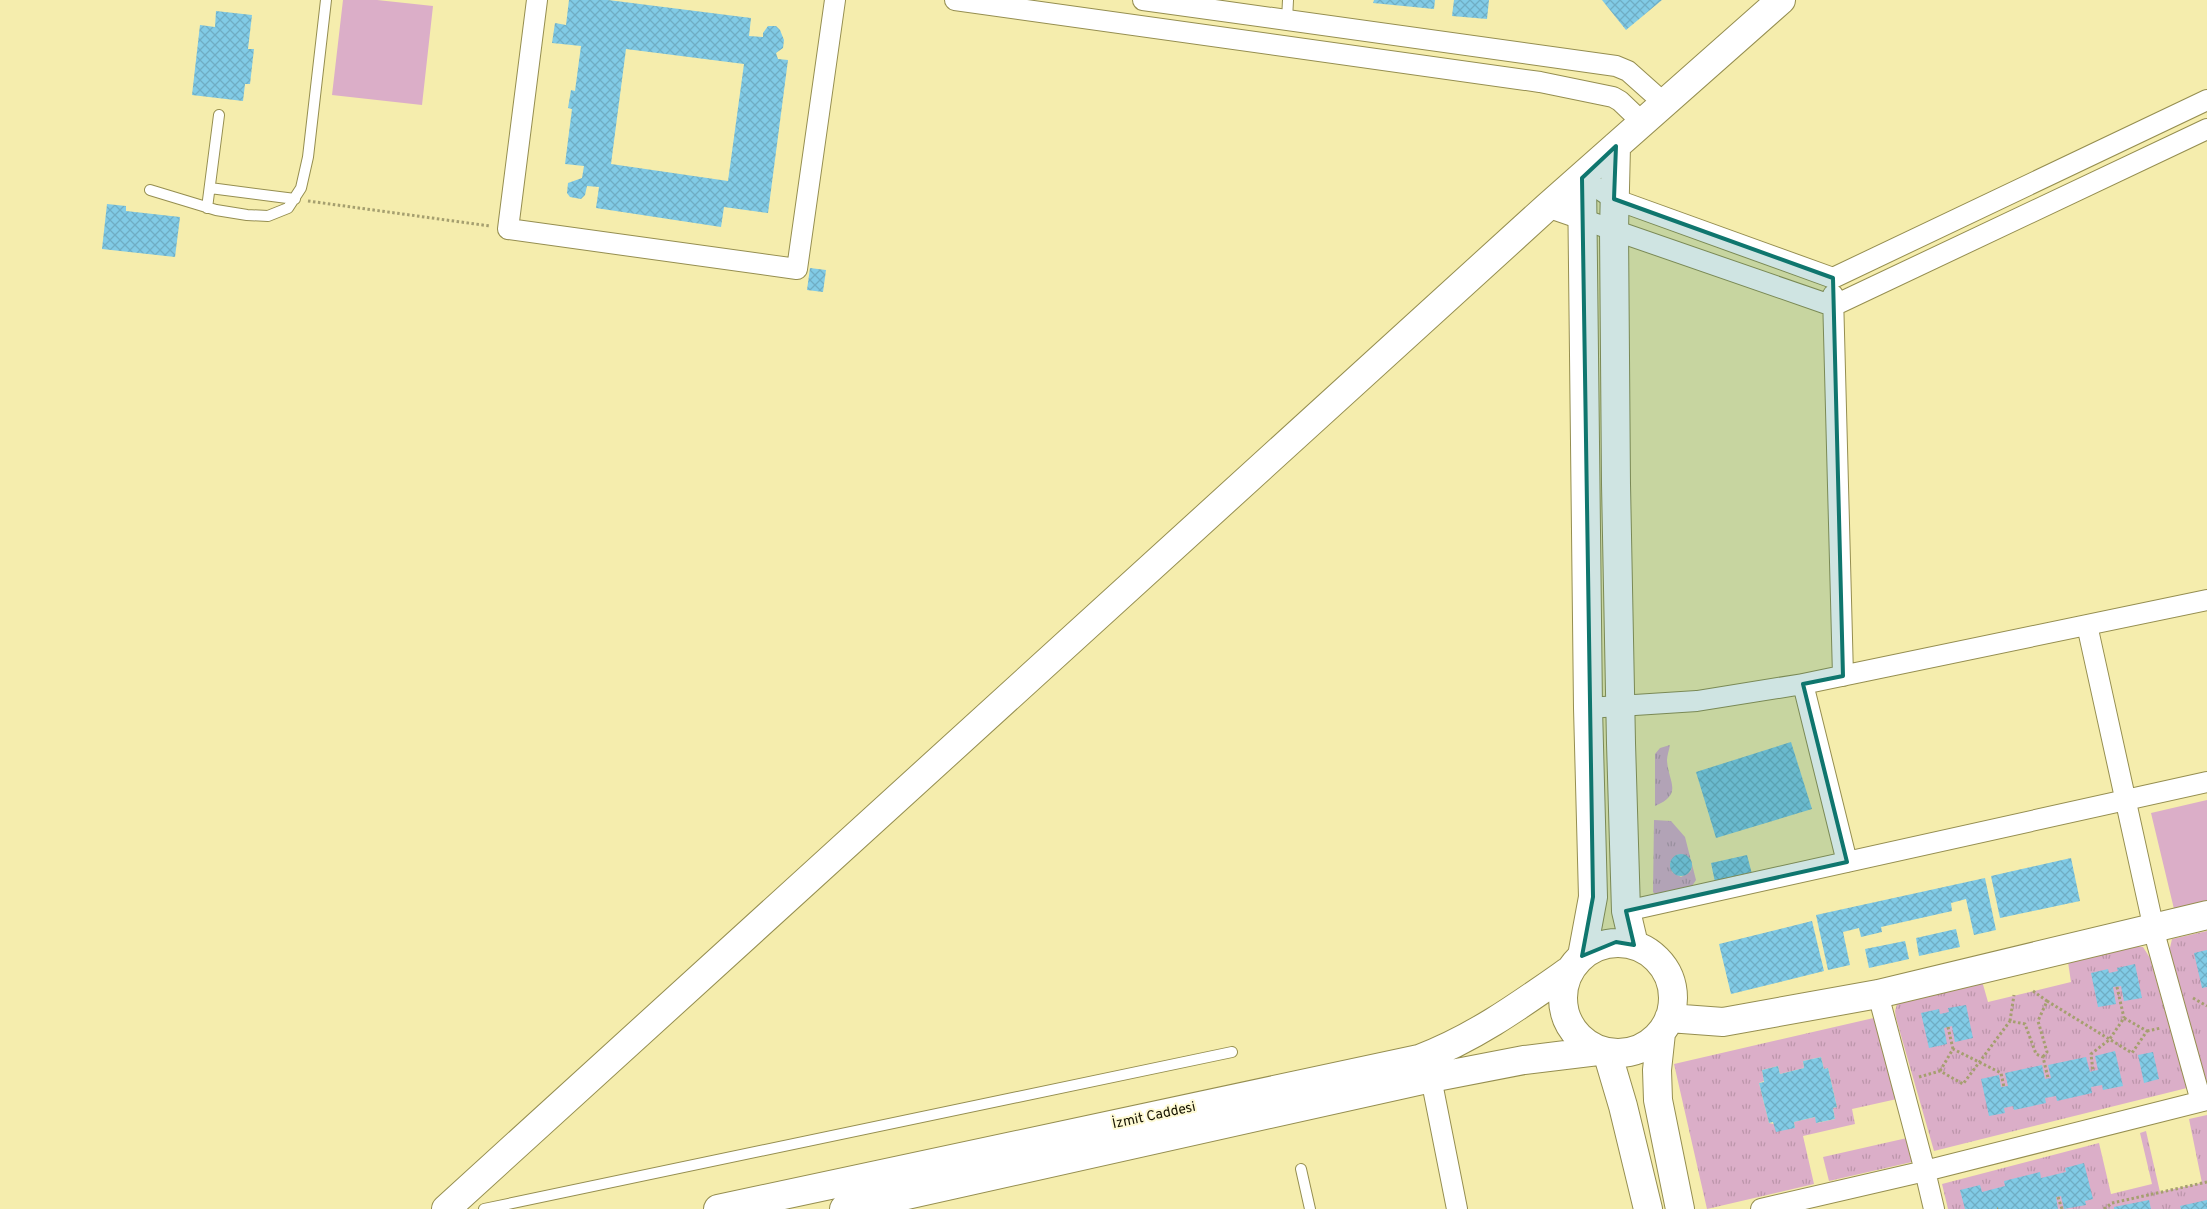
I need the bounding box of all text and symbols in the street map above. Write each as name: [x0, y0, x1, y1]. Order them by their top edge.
street label: İzmit Caddesi: [1110, 1098, 1197, 1133]

